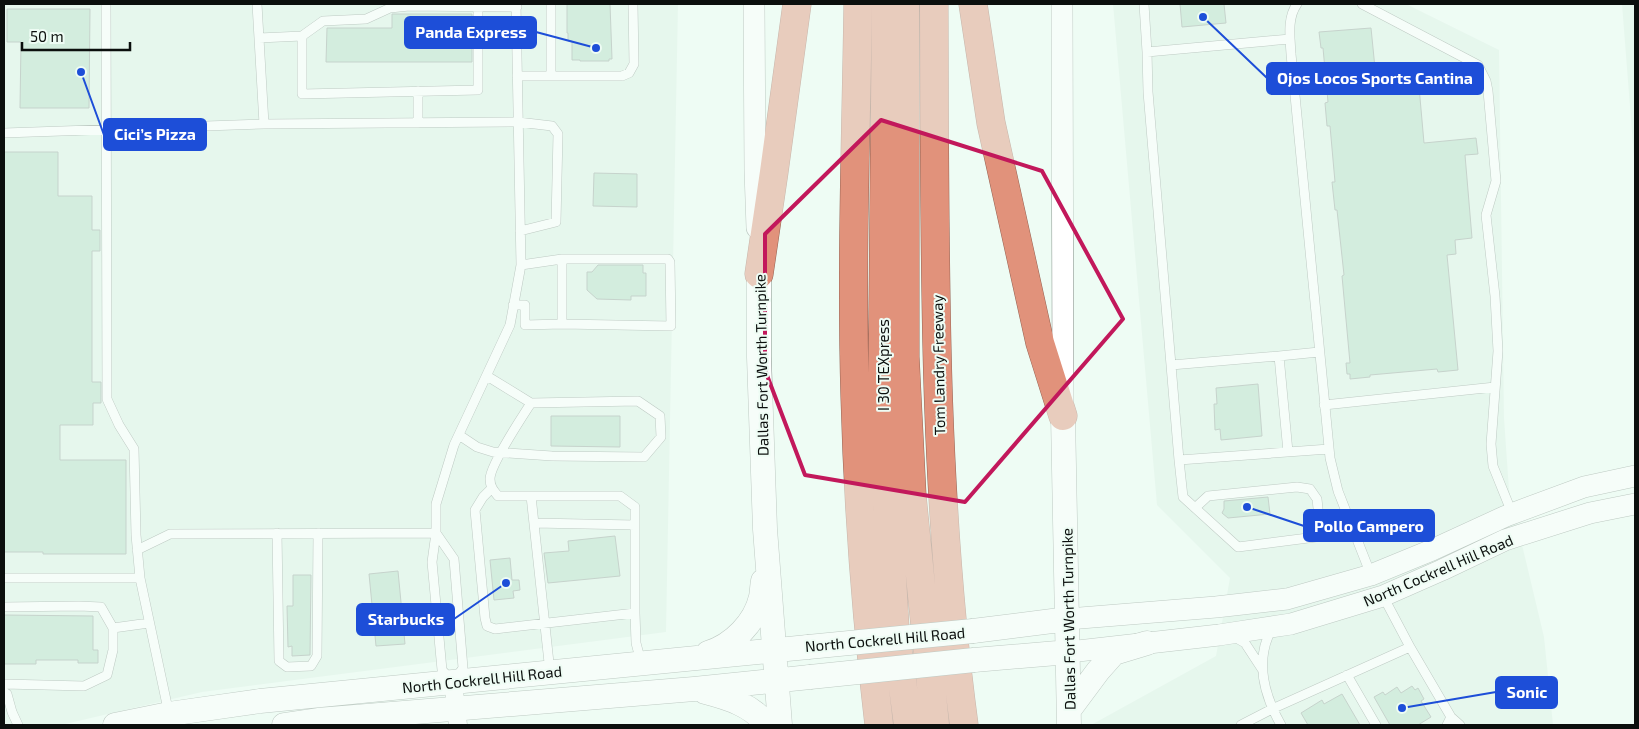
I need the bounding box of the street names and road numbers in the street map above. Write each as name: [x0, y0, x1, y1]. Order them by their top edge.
street label: Dallas Fort Worth Turnpike: [750, 274, 772, 456]
street label: Tom Landry Freeway: [928, 295, 948, 435]
street label: I 30 TEXpress: [874, 319, 892, 411]
street label: Dallas Fort Worth Turnpike: [1057, 528, 1079, 710]
street label: North Cockrell Hill Road: [1360, 530, 1516, 610]
street label: North Cockrell Hill Road: [804, 623, 966, 655]
street label: North Cockrell Hill Road: [401, 662, 563, 696]

